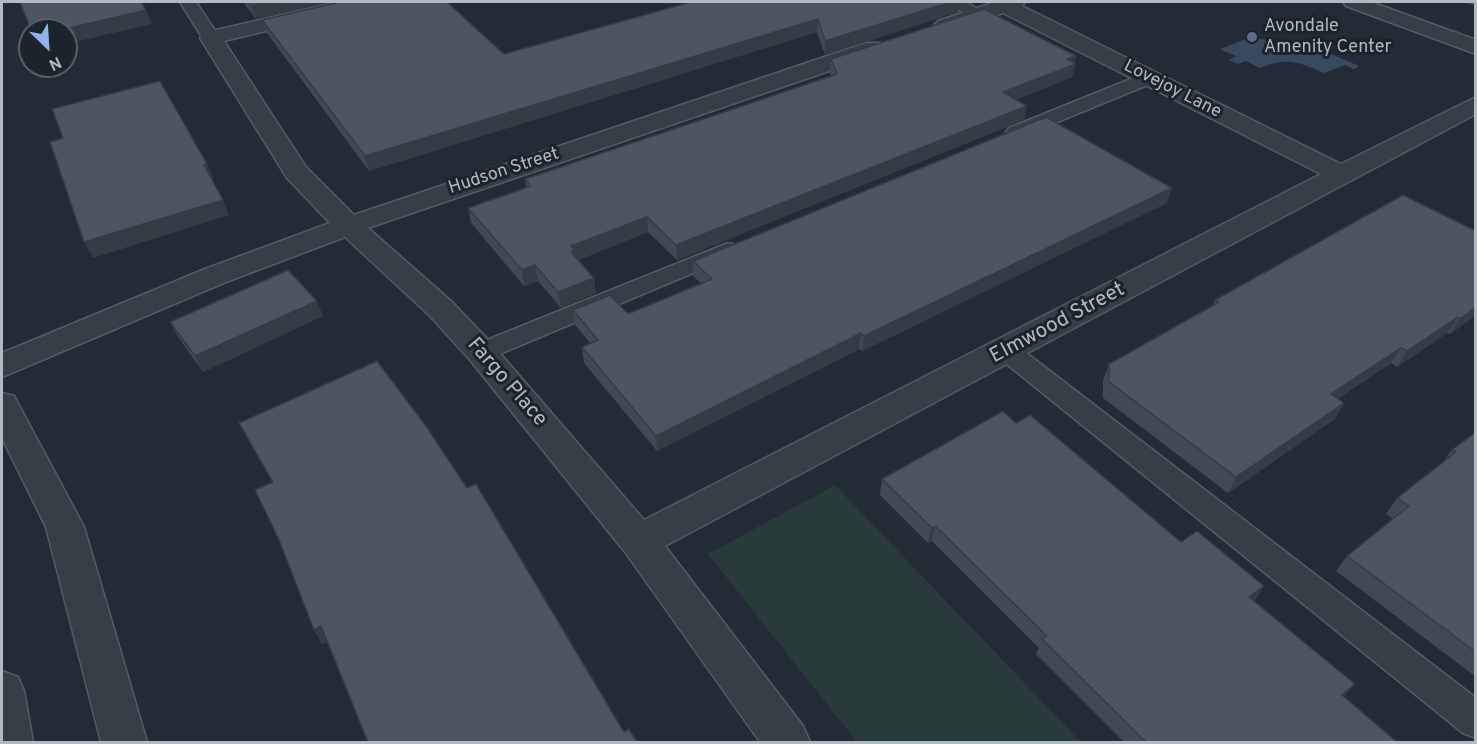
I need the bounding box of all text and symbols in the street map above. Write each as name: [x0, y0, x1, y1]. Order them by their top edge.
place label: Avondale Amenity Center: [1264, 16, 1391, 58]
north arrow: [18, 18, 78, 78]
marker: Avondale Amenity Center: [1245, 30, 1259, 44]
text: N: [45, 51, 64, 74]
street label: Lovejoy Lane: [1119, 56, 1225, 124]
street label: Hudson Street: [446, 144, 562, 200]
street label: Elmwood Street: [986, 278, 1130, 370]
street label: Fargo Place: [461, 333, 551, 433]

